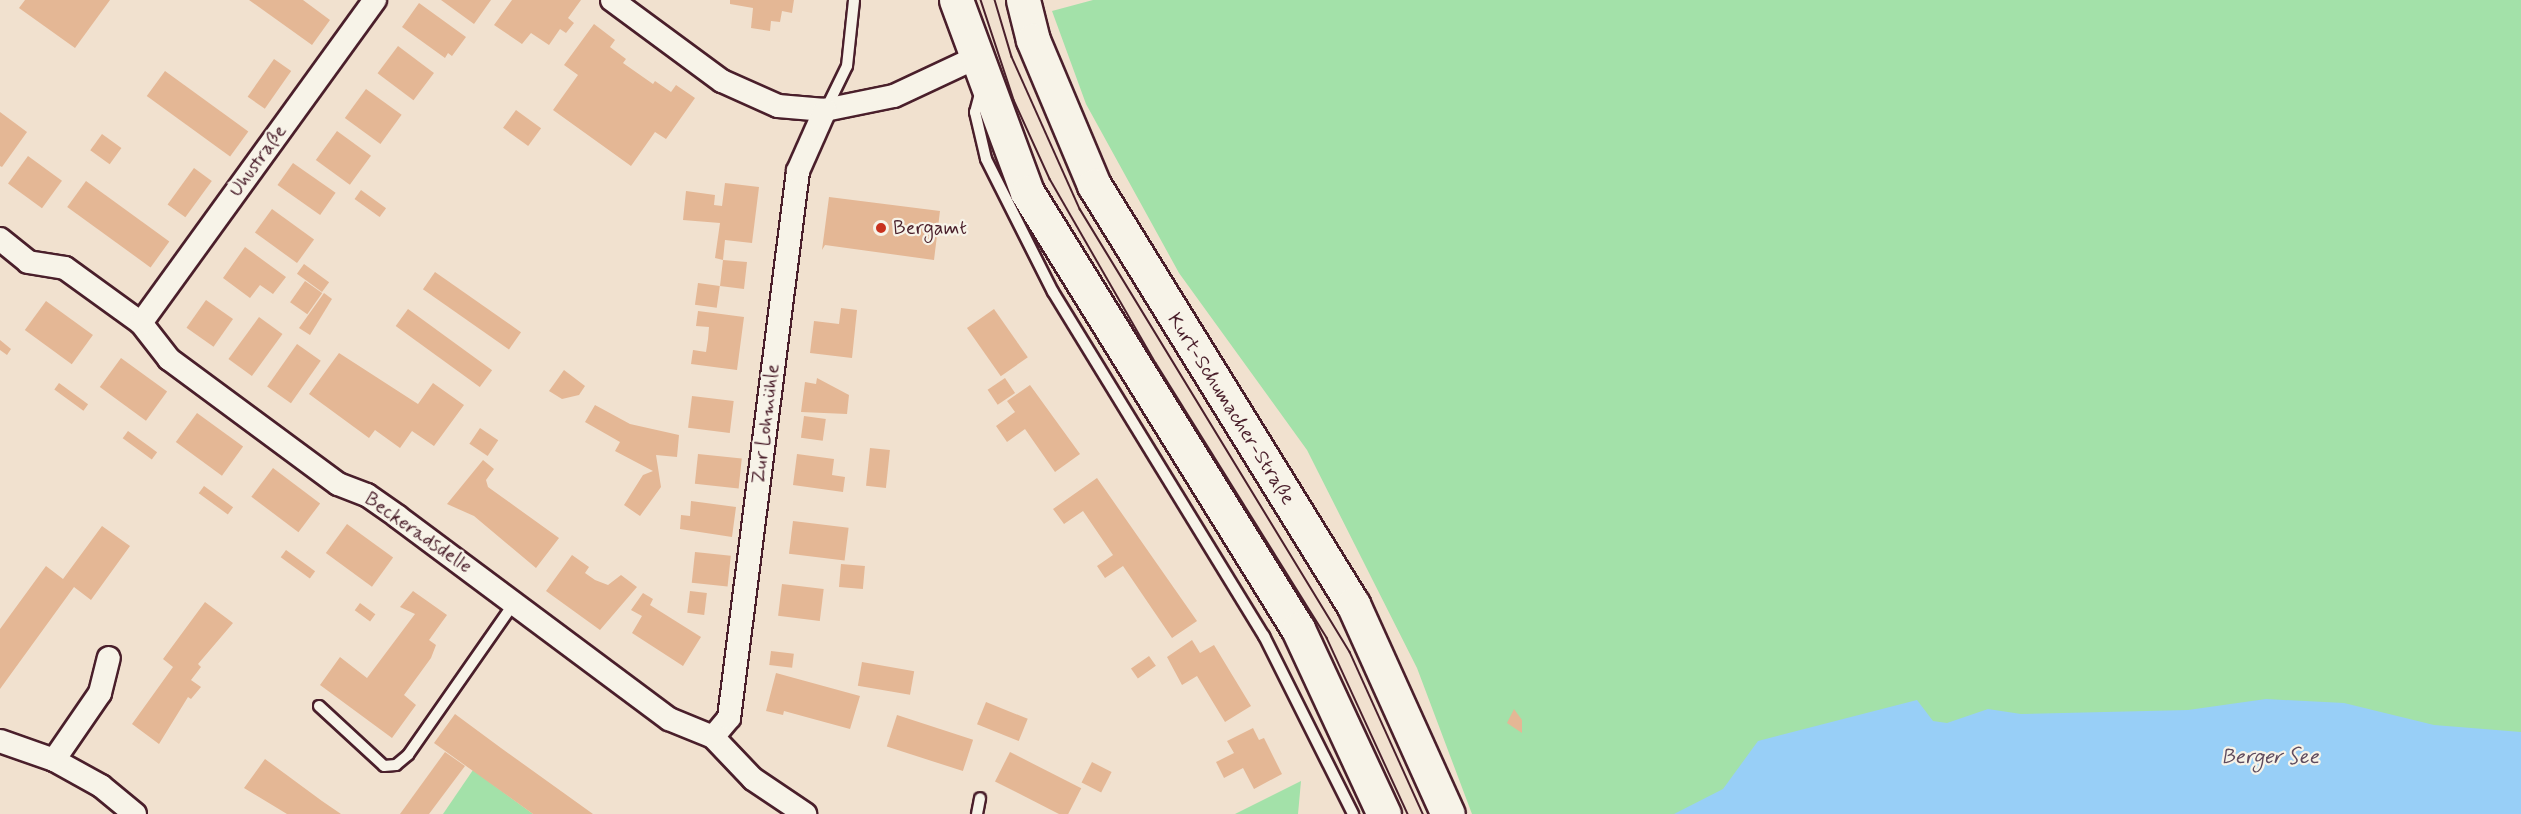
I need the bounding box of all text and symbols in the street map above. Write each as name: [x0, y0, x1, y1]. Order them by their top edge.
street label: Uhustraße: [224, 120, 292, 202]
place label: Bergamt: [893, 216, 967, 240]
marker: Bergamt: [874, 221, 888, 235]
street label: Kurt-Schumacher-Straße: [1162, 309, 1300, 509]
street label: Zur Lohmühle: [746, 361, 786, 487]
street label: Beckeradsdelle: [360, 487, 476, 579]
water label: Berger See: [2221, 744, 2319, 770]

